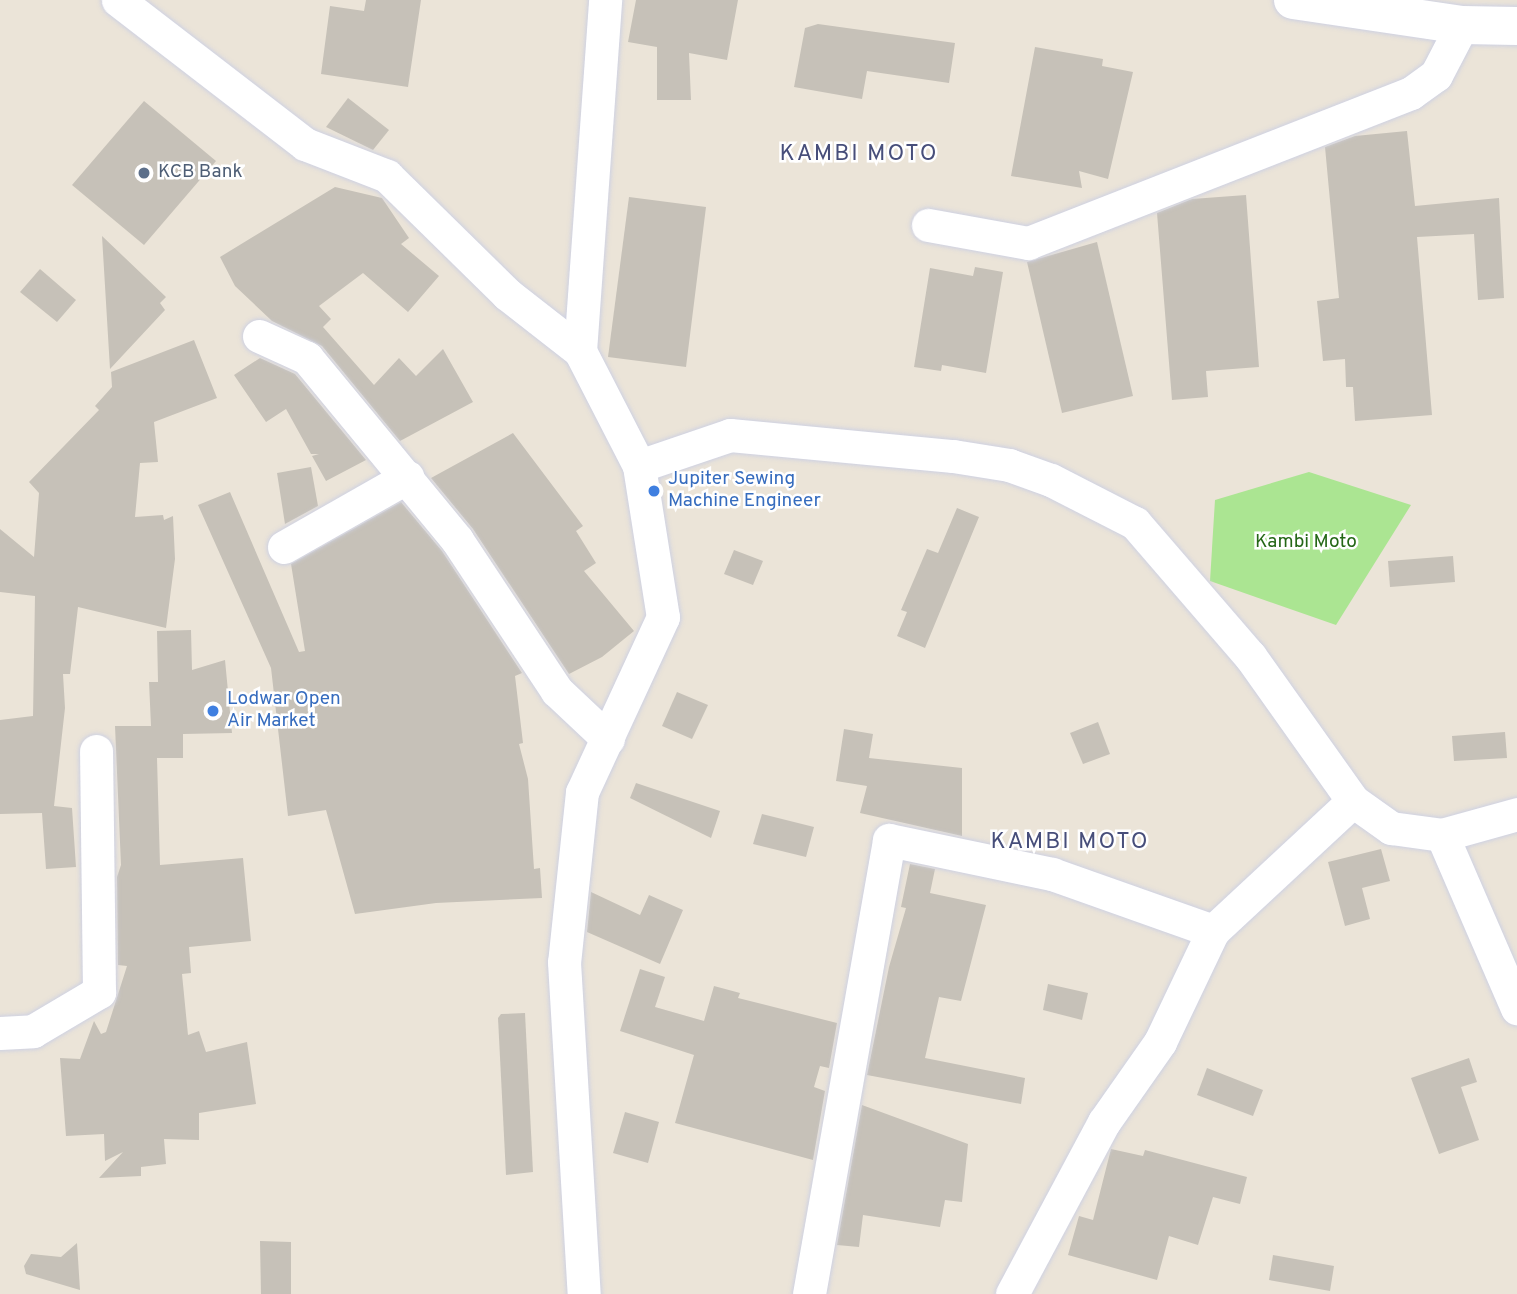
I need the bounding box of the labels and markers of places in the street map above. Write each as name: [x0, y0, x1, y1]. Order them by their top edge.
place label: KCB Bank: [158, 162, 242, 184]
marker: KCB Bank: [136, 165, 152, 181]
place label: Jupiter Sewing Machine Engineer: [668, 469, 821, 513]
marker: Jupiter Sewing Machine Engineer: [646, 483, 662, 499]
place label: Lodwar Open Air Market: [227, 689, 341, 733]
marker: Lodwar Open Air Market: [205, 703, 221, 719]

